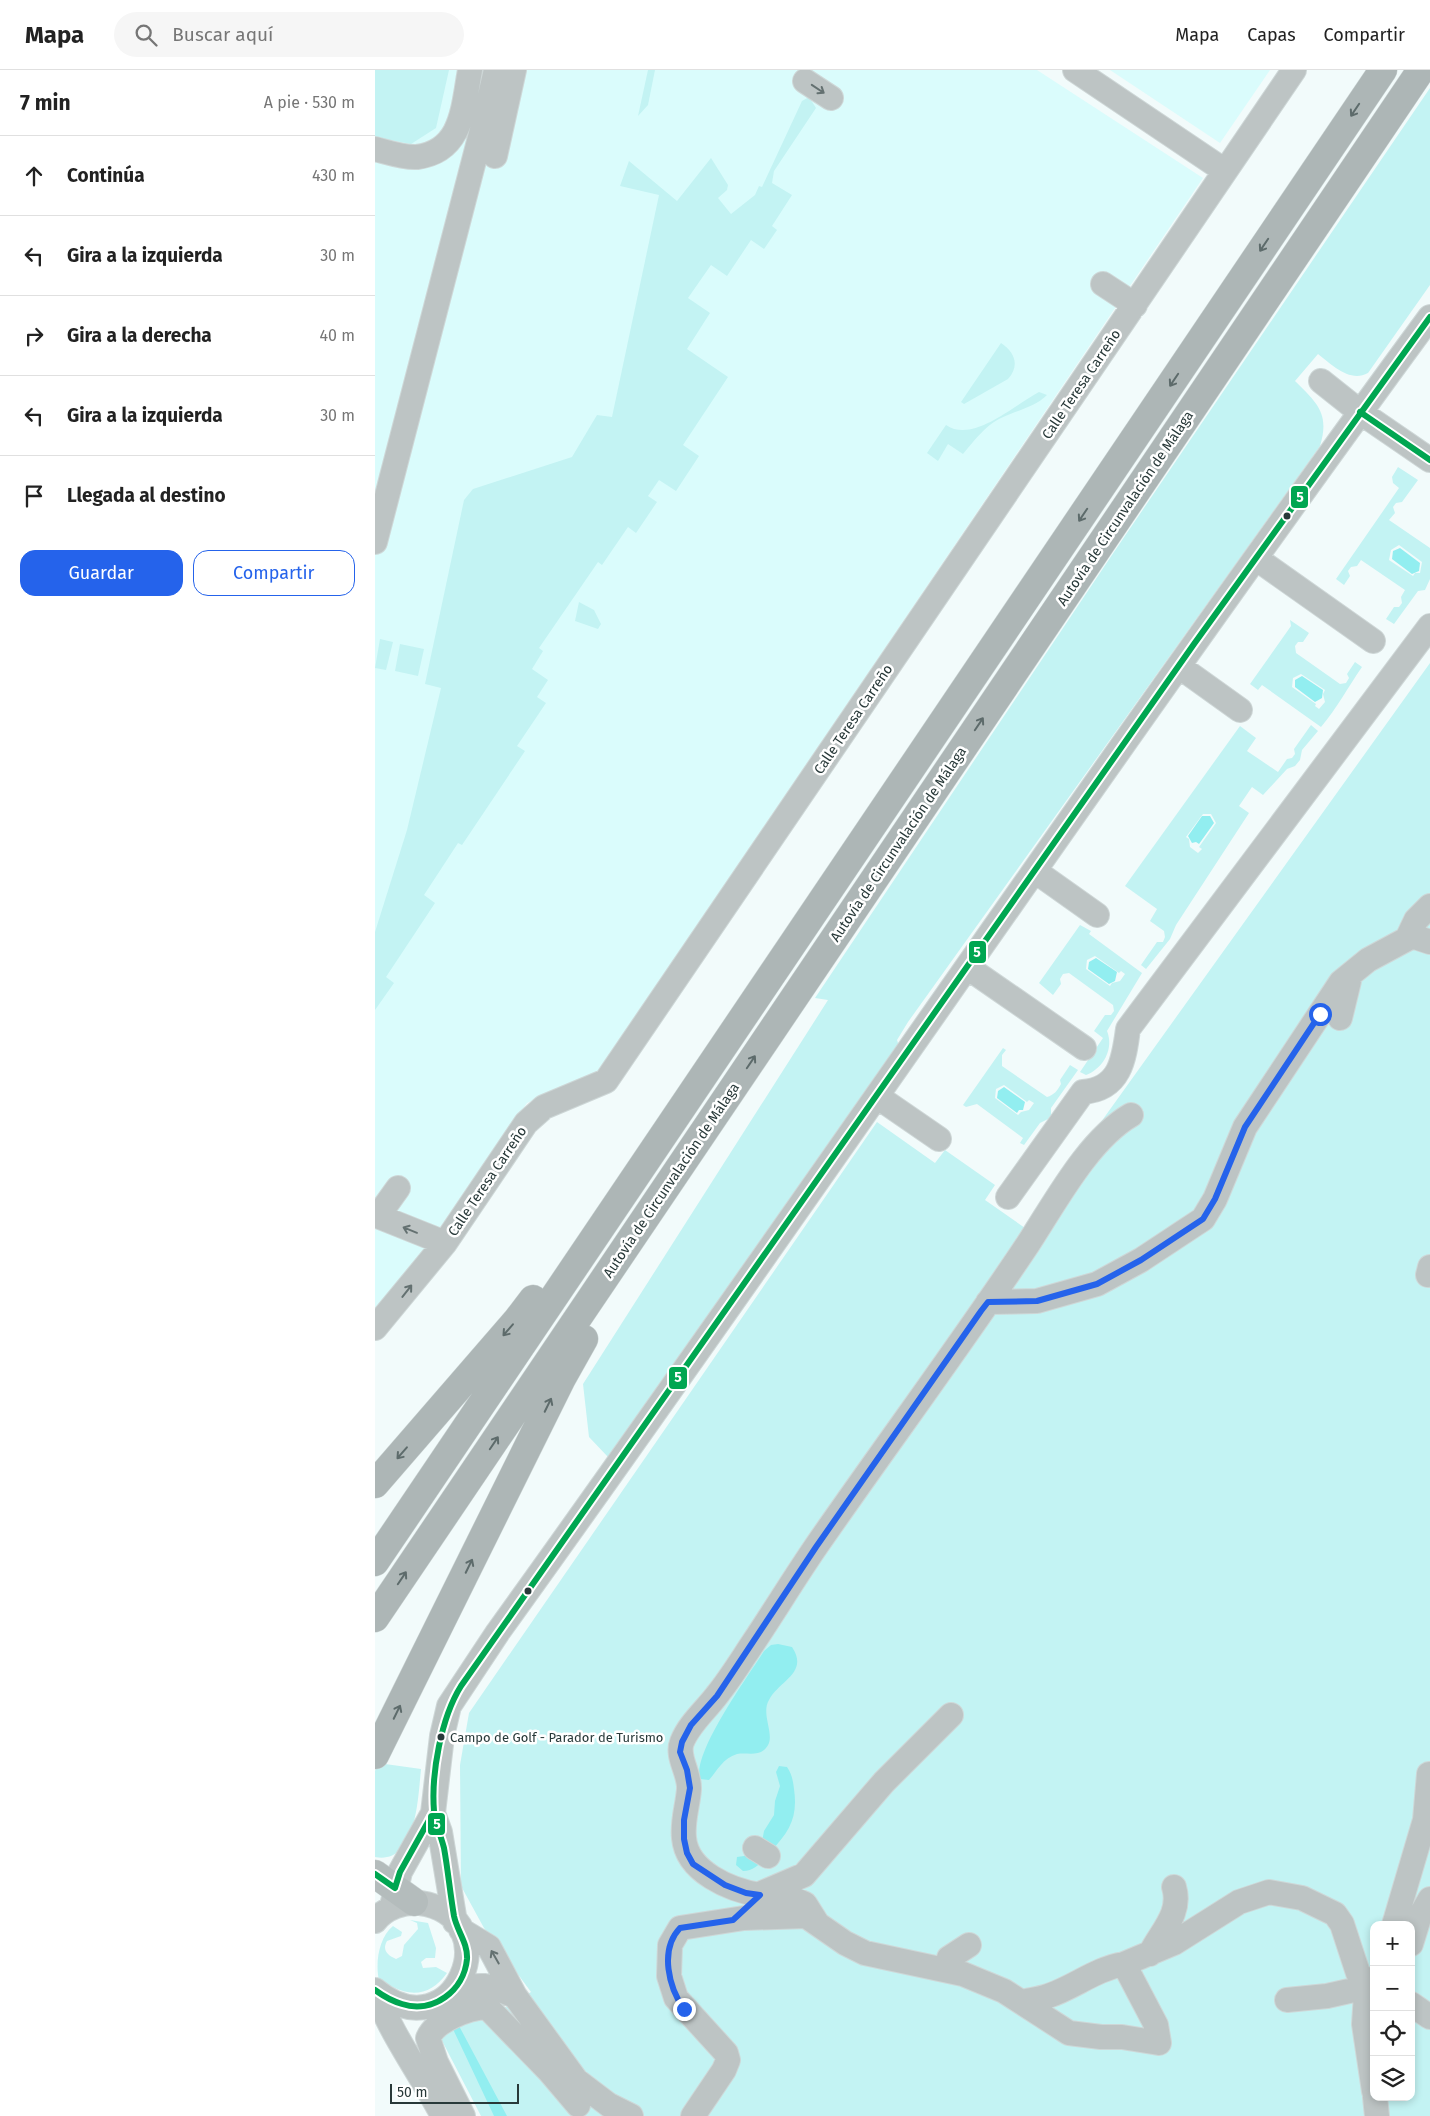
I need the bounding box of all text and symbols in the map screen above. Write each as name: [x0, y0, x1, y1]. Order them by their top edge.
search box: [114, 12, 464, 57]
text: Mapa: [25, 21, 84, 49]
icon: search: [132, 21, 160, 49]
text: Buscar aquí: [172, 23, 273, 46]
text: Mapa: [1175, 24, 1219, 46]
text: Capas: [1247, 24, 1296, 46]
text: Compartir: [1324, 24, 1405, 46]
one-way arrow: [811, 84, 825, 95]
text: 7 min: [20, 90, 71, 116]
text: A pie · 530 m: [264, 93, 355, 112]
one-way arrow: [1350, 103, 1360, 117]
icon: ahead: [20, 162, 48, 190]
text: Continúa: [67, 164, 145, 187]
text: 430 m: [312, 166, 355, 185]
one-way arrow: [1259, 238, 1270, 252]
icon: left: [20, 242, 48, 270]
text: Gira a la izquierda: [67, 244, 223, 267]
text: 30 m: [320, 246, 355, 265]
icon: right: [20, 322, 48, 350]
text: Gira a la derecha: [67, 324, 212, 347]
text: 40 m: [320, 326, 355, 345]
street label: Calle Teresa Carreño: [1038, 326, 1124, 442]
one-way arrow: [1169, 373, 1179, 387]
icon: left: [20, 402, 48, 430]
text: Gira a la izquierda: [67, 404, 223, 427]
text: 30 m: [320, 406, 355, 425]
street label: Autovía de Circunvalación de Málaga: [1054, 408, 1197, 609]
icon: arrive: [20, 482, 48, 510]
text: Llegada al destino: [67, 484, 226, 507]
line badge: 5: [1290, 485, 1309, 509]
text: 5: [1296, 489, 1304, 506]
one-way arrow: [1078, 507, 1088, 521]
unlabelled marker: [1282, 511, 1292, 521]
button: Guardar: [20, 550, 183, 596]
button: Compartir: [193, 550, 355, 596]
street label: Calle Teresa Carreño: [810, 661, 896, 777]
one-way arrow: [974, 717, 984, 731]
street label: Autovía de Circunvalación de Málaga: [827, 744, 970, 945]
line badge: 5: [968, 940, 987, 964]
text: 5: [973, 944, 981, 961]
route start: [1309, 1003, 1332, 1026]
one-way arrow: [746, 1055, 756, 1069]
street label: Autovía de Circunvalación de Málaga: [600, 1080, 743, 1281]
street label: Calle Teresa Carreño: [444, 1123, 530, 1239]
one-way arrow: [402, 1224, 417, 1233]
one-way arrow: [402, 1284, 412, 1298]
one-way arrow: [503, 1323, 514, 1336]
line badge: 5: [668, 1366, 688, 1390]
text: 5: [674, 1369, 682, 1386]
one-way arrow: [543, 1397, 553, 1412]
one-way arrow: [488, 1436, 499, 1450]
one-way arrow: [396, 1446, 408, 1459]
one-way arrow: [464, 1559, 474, 1574]
one-way arrow: [397, 1571, 407, 1585]
unlabelled marker: [523, 1586, 533, 1596]
one-way arrow: [392, 1705, 402, 1720]
place label: Campo de Golf - Parador de Turismo: [450, 1730, 663, 1745]
marker: Campo de Golf - Parador de Turismo: [436, 1732, 446, 1742]
line badge: 5: [427, 1812, 446, 1836]
text: 5: [433, 1816, 441, 1833]
map controls: [1370, 1921, 1415, 2101]
button: +: [1370, 1921, 1415, 1966]
one-way arrow: [489, 1950, 499, 1964]
button: −: [1370, 1966, 1415, 2011]
route end: [673, 1998, 696, 2021]
button: locate: [1370, 2011, 1415, 2056]
button: layers: [1370, 2056, 1415, 2101]
scale bar: [390, 2081, 519, 2104]
text: 50 m: [397, 2084, 428, 2101]

